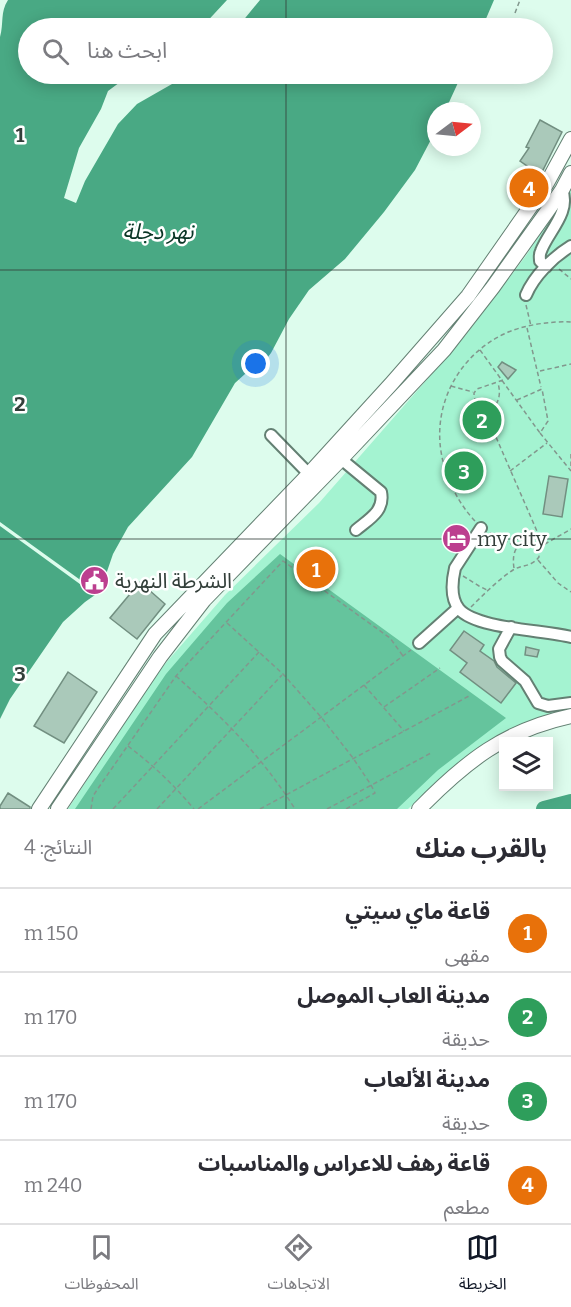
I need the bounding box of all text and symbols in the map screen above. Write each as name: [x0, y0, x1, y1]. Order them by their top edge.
search box: [18, 18, 553, 84]
icon: search: [39, 35, 72, 68]
text: ابحث هنا: [87, 37, 167, 64]
north arrow: [427, 102, 481, 156]
text: 1: [16, 123, 25, 147]
pin: 4: [510, 166, 548, 210]
water label: نهر دجلة: [123, 218, 196, 245]
your location: [241, 349, 270, 378]
text: 2: [14, 392, 26, 416]
pin: 2: [462, 398, 502, 442]
pin: 3: [444, 448, 484, 494]
hotel icon: my city: [440, 523, 472, 555]
place label: my city: [477, 526, 548, 552]
pin: 1: [296, 546, 336, 592]
public building icon: الشرطة النهرية: [78, 565, 110, 597]
place label: الشرطة النهرية: [115, 568, 232, 594]
text: 3: [14, 662, 26, 686]
map controls: [499, 737, 553, 791]
button: layers: [499, 737, 553, 791]
text: بالقرب منك: [416, 833, 547, 864]
text: النتائج: 4: [24, 835, 92, 859]
text: قاعة ماي سيتي: [345, 898, 490, 925]
text: 150 m: [24, 921, 79, 945]
text: 1: [523, 921, 532, 945]
text: مقهى: [445, 943, 490, 967]
text: مدينة العاب الموصل: [297, 982, 490, 1009]
text: 170 m: [24, 1005, 78, 1029]
text: 2: [522, 1005, 533, 1029]
text: حديقة: [442, 1027, 490, 1051]
text: مدينة الألعاب: [364, 1066, 490, 1093]
text: 170 m: [24, 1089, 78, 1113]
text: 3: [522, 1089, 533, 1113]
text: حديقة: [442, 1111, 490, 1135]
text: قاعة رهف للاعراس والمناسبات: [198, 1150, 490, 1177]
text: 240 m: [24, 1173, 82, 1197]
text: 4: [521, 1173, 534, 1197]
text: مطعم: [444, 1195, 490, 1219]
tab: المحفوظات: [64, 1231, 139, 1301]
tab: الاتجاهات: [267, 1231, 330, 1301]
tab: الخريطة: [459, 1231, 507, 1301]

